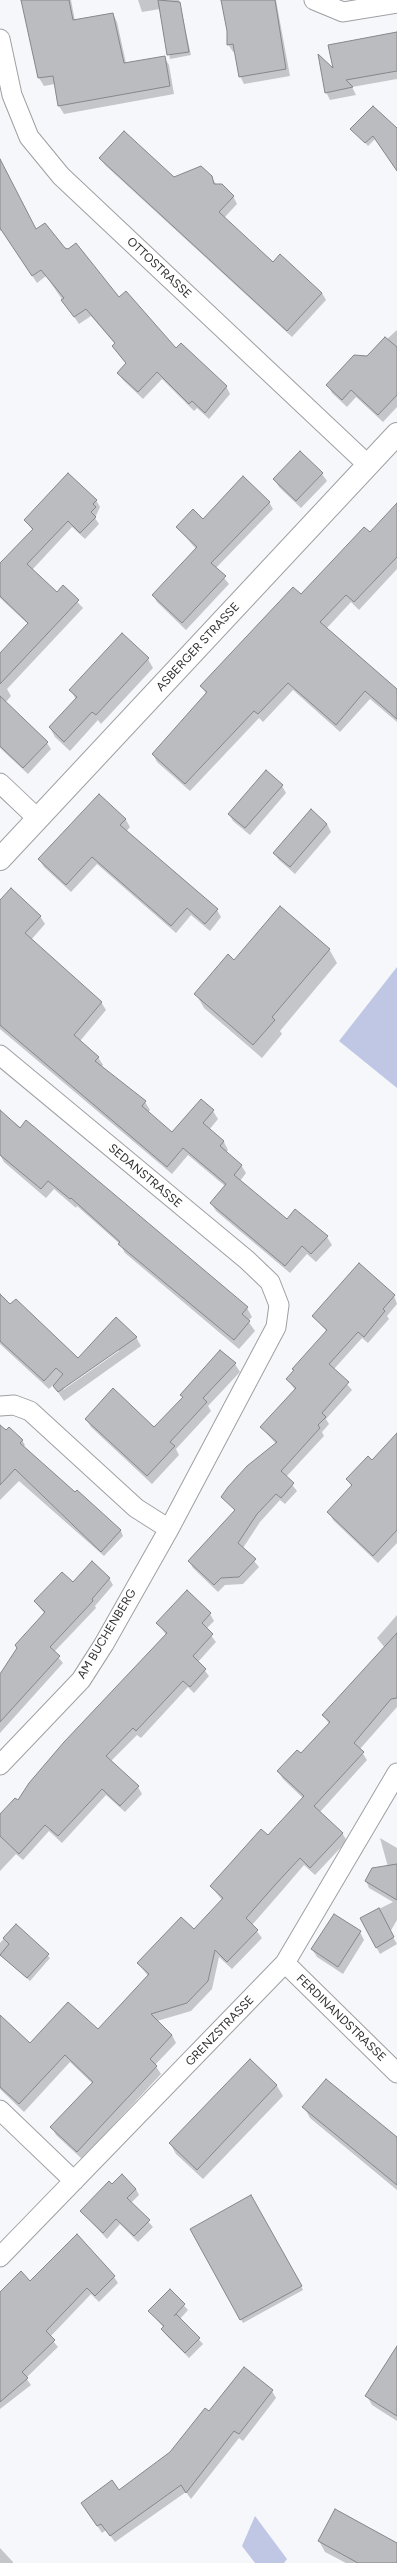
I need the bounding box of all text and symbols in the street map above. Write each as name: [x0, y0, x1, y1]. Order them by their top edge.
street label: OTTOSTRASSE: [124, 234, 194, 302]
street label: ASBERGER STRASSE: [153, 600, 243, 694]
street label: SEDANSTRASSE: [105, 1141, 185, 1211]
street label: AM BUCHENBERG: [75, 1586, 139, 1682]
street label: FERDINANDSTRASSE: [293, 1971, 389, 2065]
street label: GRENZSTRASSE: [183, 1993, 257, 2069]

